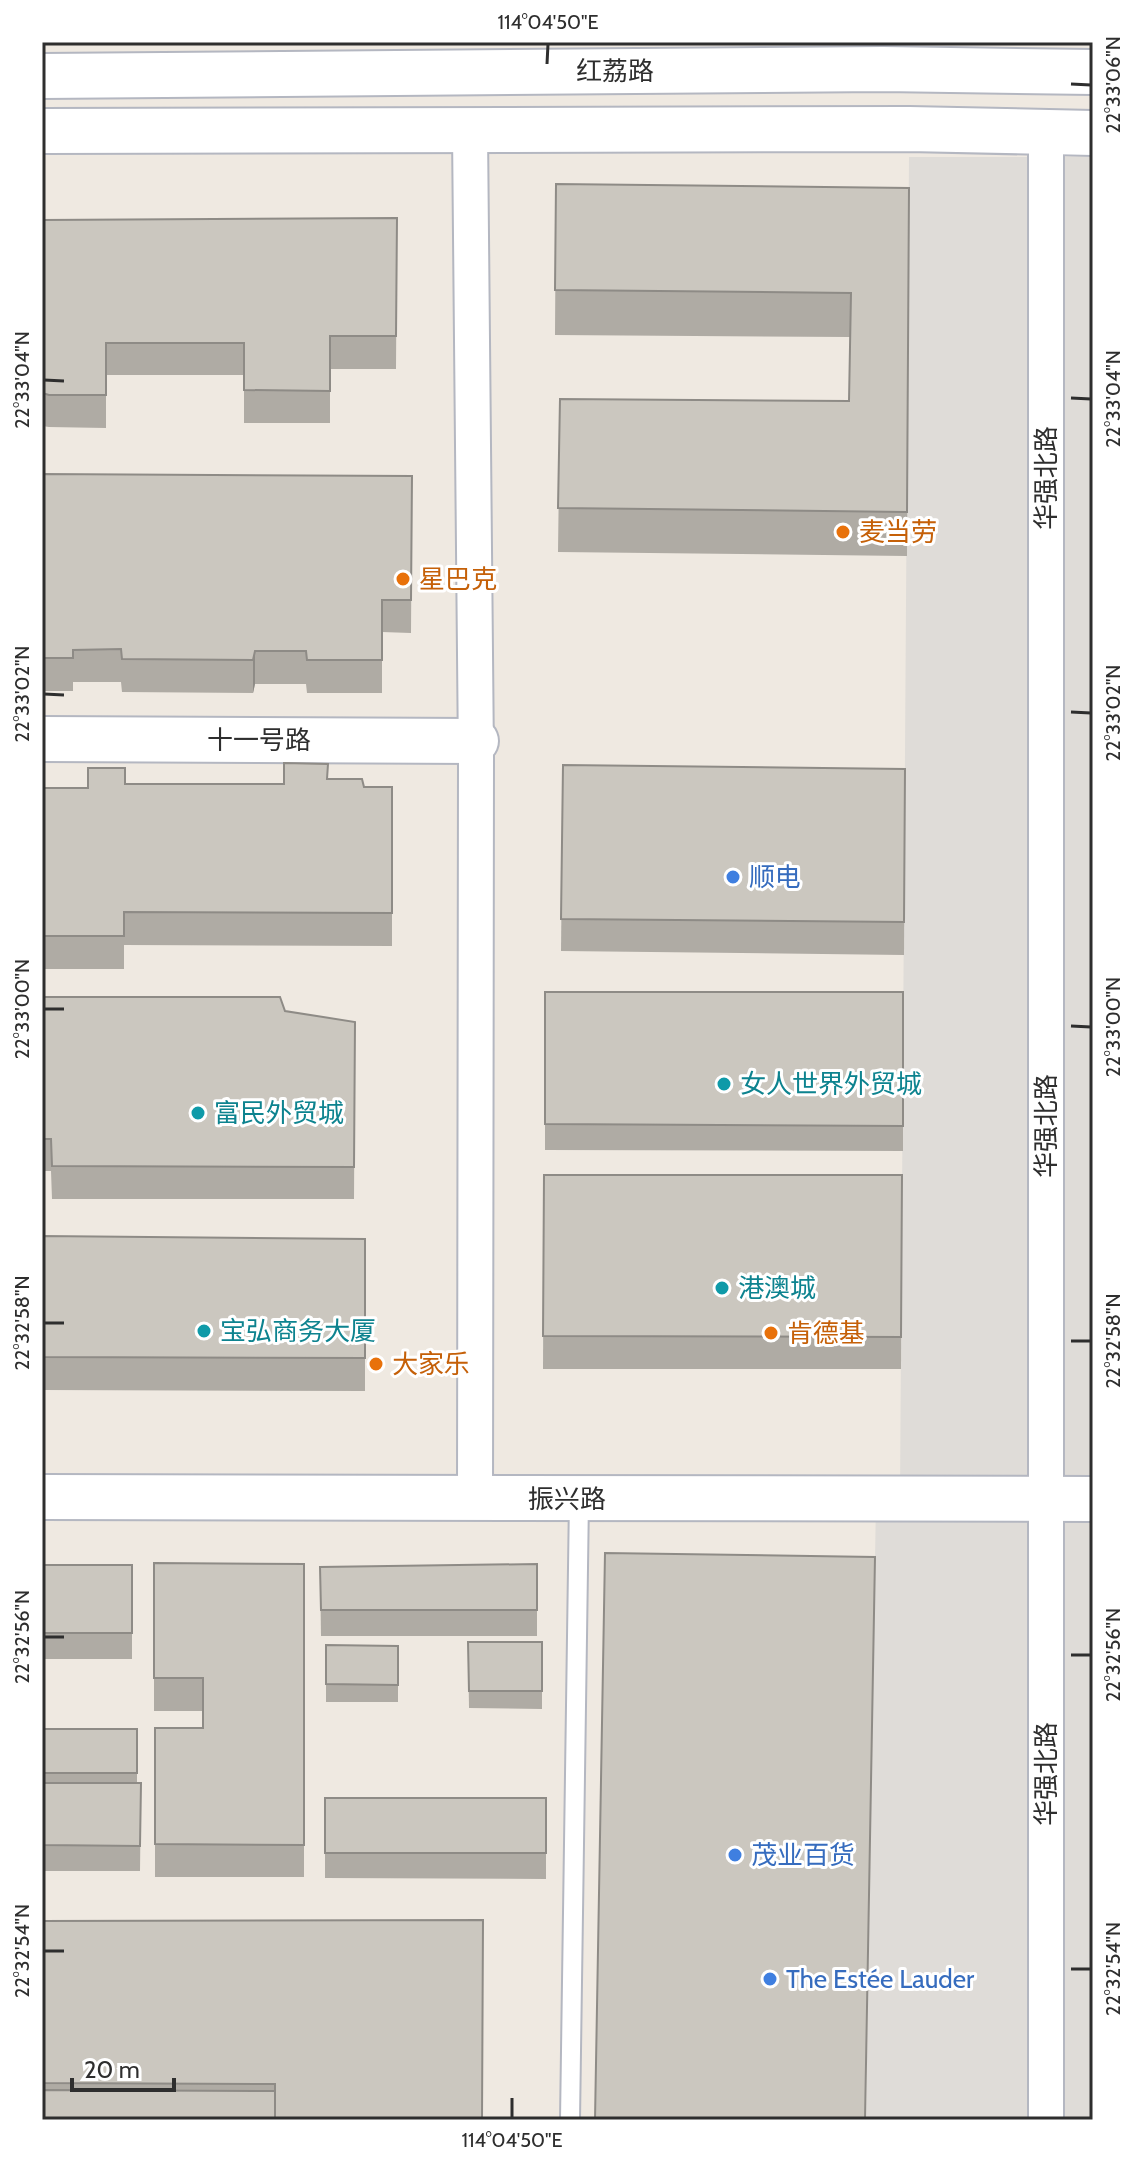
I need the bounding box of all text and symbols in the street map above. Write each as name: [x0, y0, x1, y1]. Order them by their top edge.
text: 114°04'50"E: [497, 10, 599, 34]
text: 22°33'06"N: [1101, 36, 1125, 134]
street label: 红荔路: [576, 55, 654, 87]
text: 22°33'04"N: [10, 331, 34, 429]
text: 22°33'04"N: [1101, 350, 1125, 448]
street label: 华强北路: [1030, 426, 1062, 530]
place label: 麦当劳: [859, 516, 937, 548]
marker: 麦当劳: [834, 523, 852, 541]
place label: 星巴克: [419, 563, 497, 595]
marker: 星巴克: [394, 570, 412, 588]
text: 22°33'02"N: [10, 646, 34, 742]
text: 22°33'02"N: [1101, 665, 1125, 761]
street label: 十一号路: [207, 724, 311, 756]
place label: 顺电: [749, 861, 801, 893]
marker: 顺电: [724, 868, 742, 886]
text: 22°33'00"N: [10, 959, 34, 1059]
text: 22°33'00"N: [1101, 977, 1125, 1077]
place label: 女人世界外贸城: [740, 1068, 922, 1100]
street label: 华强北路: [1030, 1074, 1062, 1178]
marker: 女人世界外贸城: [715, 1075, 733, 1093]
place label: 富民外贸城: [214, 1097, 344, 1129]
marker: 富民外贸城: [189, 1104, 207, 1122]
place label: 港澳城: [738, 1272, 816, 1304]
text: 22°32'58"N: [10, 1276, 34, 1370]
marker: 港澳城: [713, 1279, 731, 1297]
text: 22°32'58"N: [1101, 1294, 1125, 1388]
place label: 宝弘商务大厦: [220, 1315, 376, 1347]
place label: 肯德基: [787, 1317, 865, 1349]
marker: 宝弘商务大厦: [195, 1322, 213, 1340]
marker: 肯德基: [762, 1324, 780, 1342]
place label: 大家乐: [392, 1348, 470, 1380]
marker: 大家乐: [367, 1355, 385, 1373]
street label: 振兴路: [528, 1483, 606, 1515]
text: 22°32'56"N: [10, 1590, 34, 1684]
text: 22°32'56"N: [1101, 1608, 1125, 1702]
street label: 华强北路: [1030, 1722, 1062, 1826]
place label: 茂业百货: [751, 1839, 855, 1871]
marker: 茂业百货: [726, 1846, 744, 1864]
text: 22°32'54"N: [10, 1904, 34, 1998]
text: 22°32'54"N: [1101, 1922, 1125, 2016]
place label: The Estée Lauder: [786, 1963, 975, 1995]
marker: The Estée Lauder: [761, 1970, 779, 1988]
scale bar: [72, 2042, 174, 2092]
text: 20 m: [84, 2055, 140, 2084]
text: 114°04'50"E: [461, 2128, 563, 2152]

